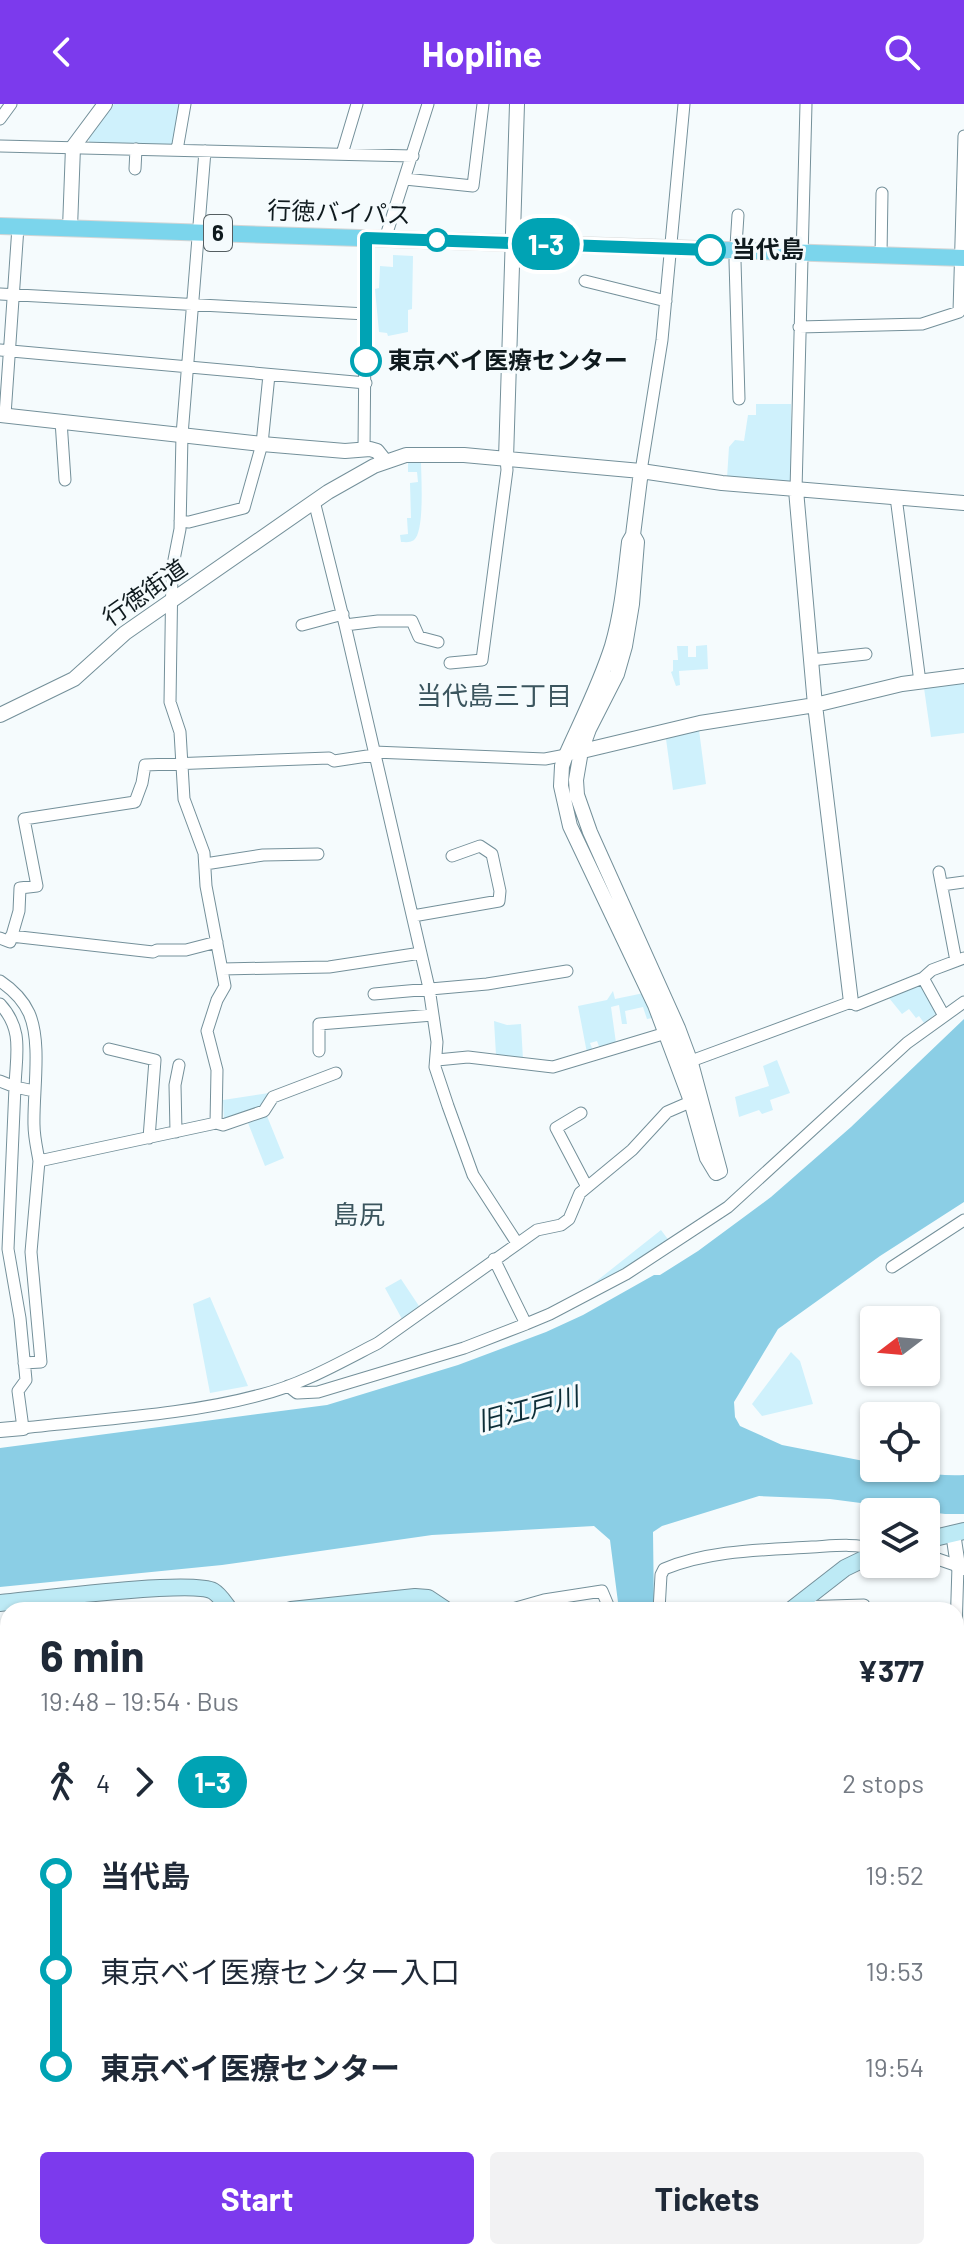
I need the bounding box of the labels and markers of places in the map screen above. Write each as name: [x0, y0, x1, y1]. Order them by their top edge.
unlabelled marker: [426, 229, 448, 251]
place label: 当代島: [732, 234, 804, 263]
marker: 当代島: [695, 235, 725, 265]
place label: 東京ベイ医療センター: [388, 345, 628, 374]
marker: 東京ベイ医療センター: [351, 346, 381, 376]

